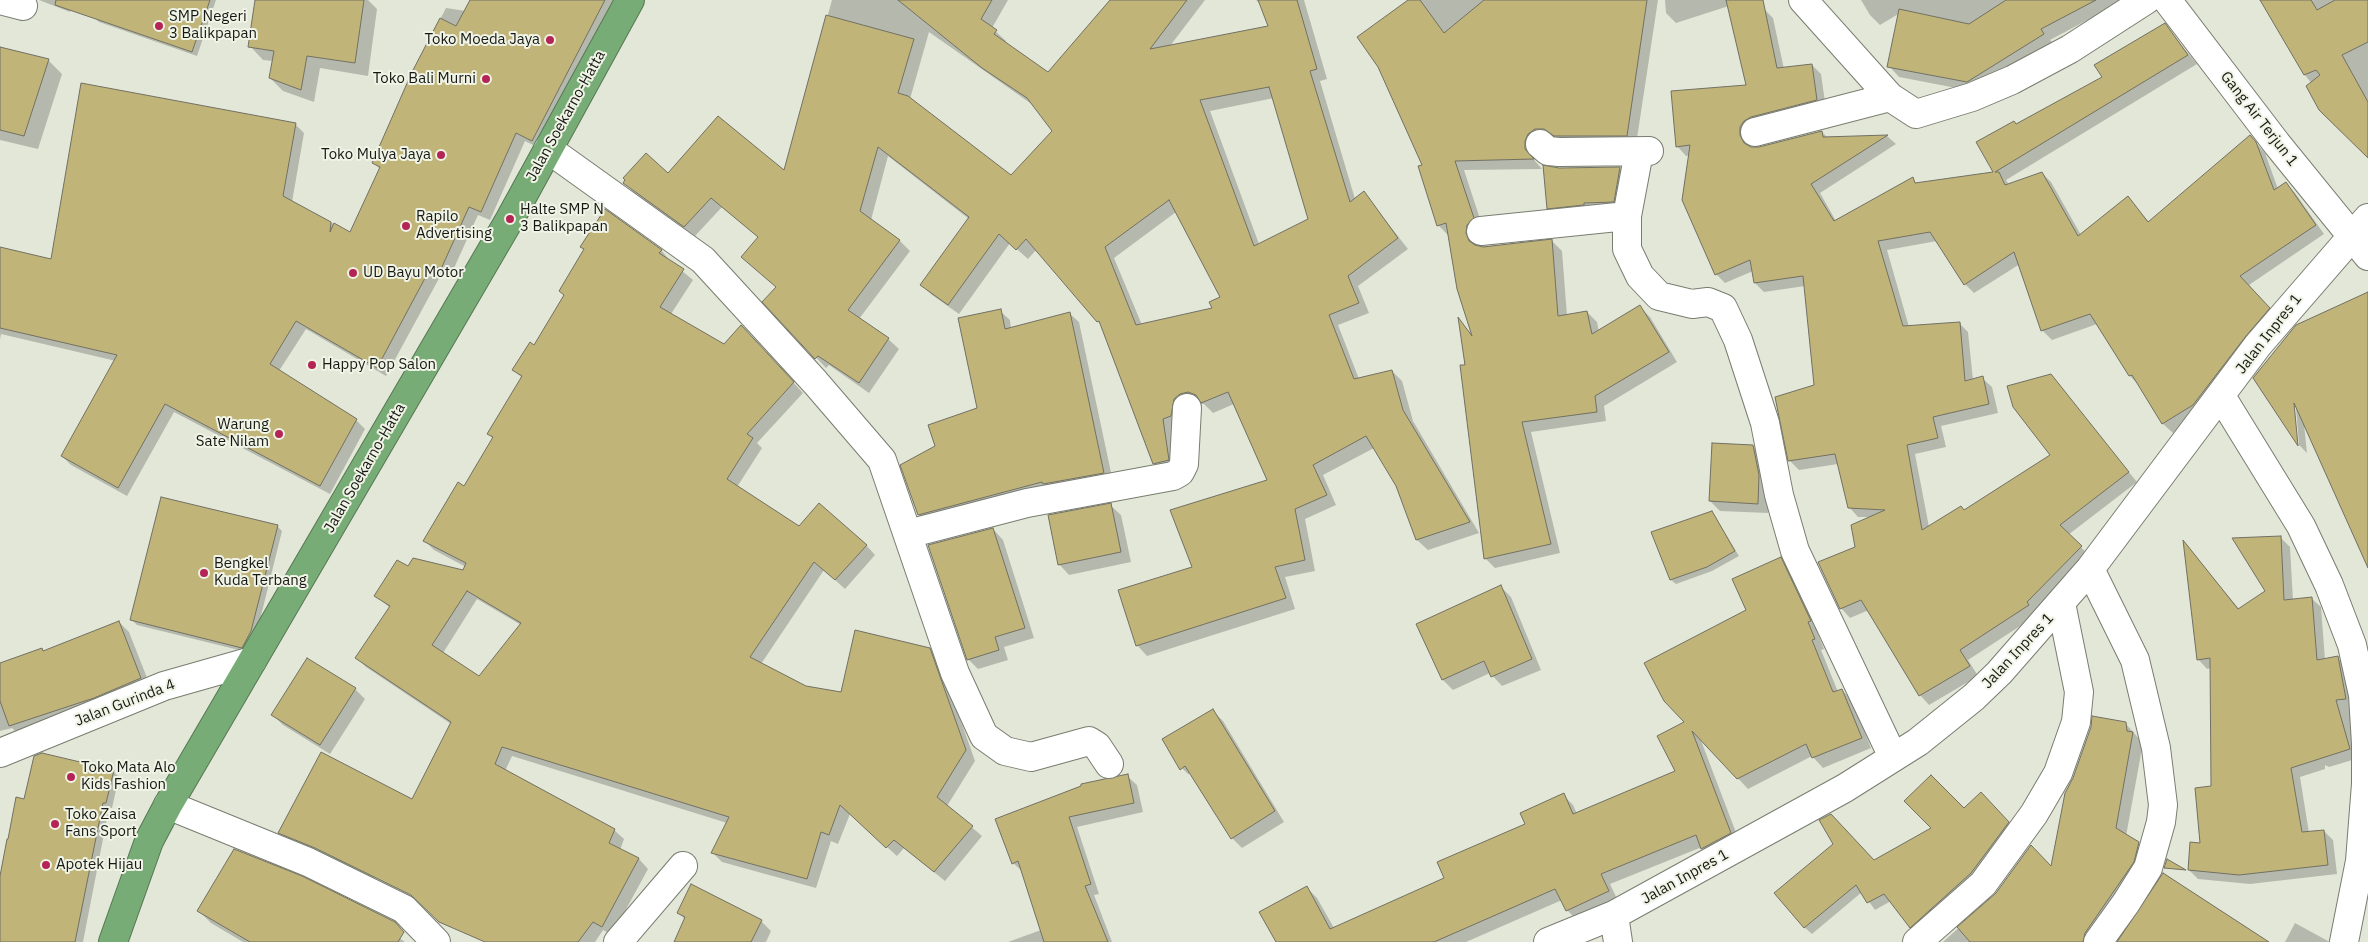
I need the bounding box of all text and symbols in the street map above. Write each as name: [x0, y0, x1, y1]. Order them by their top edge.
place label: SMP Negeri 3 Balikpapan: [169, 8, 257, 43]
marker: SMP Negeri 3 Balikpapan: [153, 20, 165, 32]
place label: Toko Moeda Jaya: [424, 31, 540, 49]
marker: Toko Moeda Jaya: [544, 34, 556, 46]
street label: Jalan Soekarno-Hatta: [523, 48, 609, 184]
street label: Gang Air Terjun 1: [2216, 68, 2302, 170]
place label: Toko Bali Murni: [373, 70, 476, 88]
marker: Toko Bali Murni: [480, 73, 492, 85]
place label: Toko Mulya Jaya: [321, 146, 431, 164]
marker: Toko Mulya Jaya: [435, 149, 447, 161]
place label: Halte SMP N 3 Balikpapan: [520, 201, 608, 236]
place label: Rapilo Advertising: [416, 208, 492, 243]
marker: Halte SMP N 3 Balikpapan: [504, 213, 516, 225]
marker: Rapilo Advertising: [400, 220, 412, 232]
place label: UD Bayu Motor: [363, 264, 464, 282]
marker: UD Bayu Motor: [347, 267, 359, 279]
street label: Jalan Inpres 1: [2232, 290, 2306, 378]
place label: Happy Pop Salon: [322, 356, 436, 374]
marker: Happy Pop Salon: [306, 359, 318, 371]
street label: Jalan Soekarno-Hatta: [321, 400, 409, 536]
place label: Warung Sate Nilam: [196, 416, 269, 451]
marker: Warung Sate Nilam: [273, 428, 285, 440]
place label: Bengkel Kuda Terbang: [214, 555, 307, 590]
marker: Bengkel Kuda Terbang: [198, 567, 210, 579]
street label: Jalan Inpres 1: [1978, 610, 2058, 692]
street label: Jalan Gurinda 4: [72, 676, 178, 730]
place label: Toko Mata Alo Kids Fashion: [81, 759, 176, 794]
marker: Toko Mata Alo Kids Fashion: [65, 771, 77, 783]
place label: Toko Zaisa Fans Sport: [65, 806, 137, 841]
marker: Toko Zaisa Fans Sport: [49, 818, 61, 830]
street label: Jalan Inpres 1: [1638, 846, 1732, 908]
place label: Apotek Hijau: [56, 856, 142, 874]
marker: Apotek Hijau: [40, 859, 52, 871]

